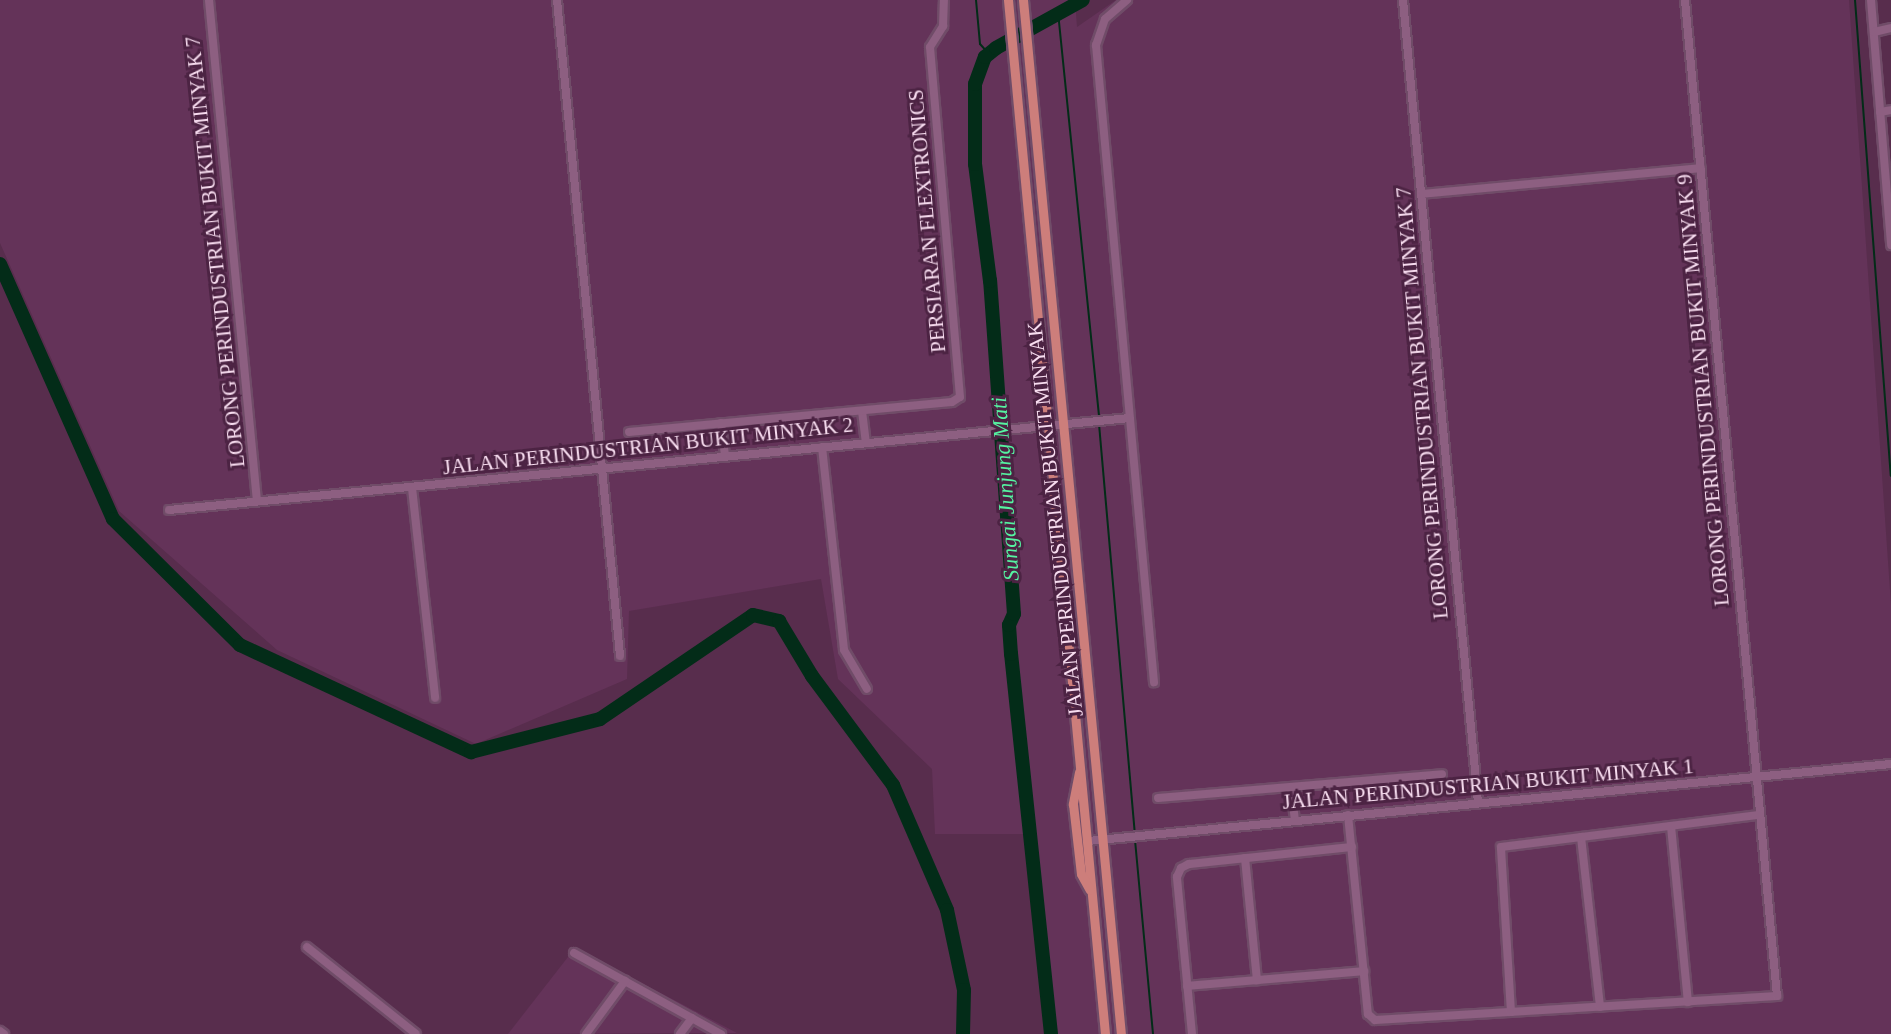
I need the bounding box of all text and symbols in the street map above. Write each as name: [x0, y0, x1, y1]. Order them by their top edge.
street label: LORONG PERINDUSTRIAN BUKIT MINYAK 7: [180, 35, 250, 469]
street label: PERSIARAN FLEXTRONICS: [903, 88, 951, 354]
street label: LORONG PERINDUSTRIAN BUKIT MINYAK 9: [1672, 173, 1734, 607]
street label: LORONG PERINDUSTRIAN BUKIT MINYAK 7: [1391, 186, 1453, 620]
street label: JALAN PERINDUSTRIAN BUKIT MINYAK: [1022, 320, 1088, 718]
water label: Sungai Junjung Mati: [985, 396, 1025, 582]
street label: JALAN PERINDUSTRIAN BUKIT MINYAK 2: [441, 412, 855, 480]
street label: JALAN PERINDUSTRIAN BUKIT MINYAK 1: [1281, 753, 1695, 815]

